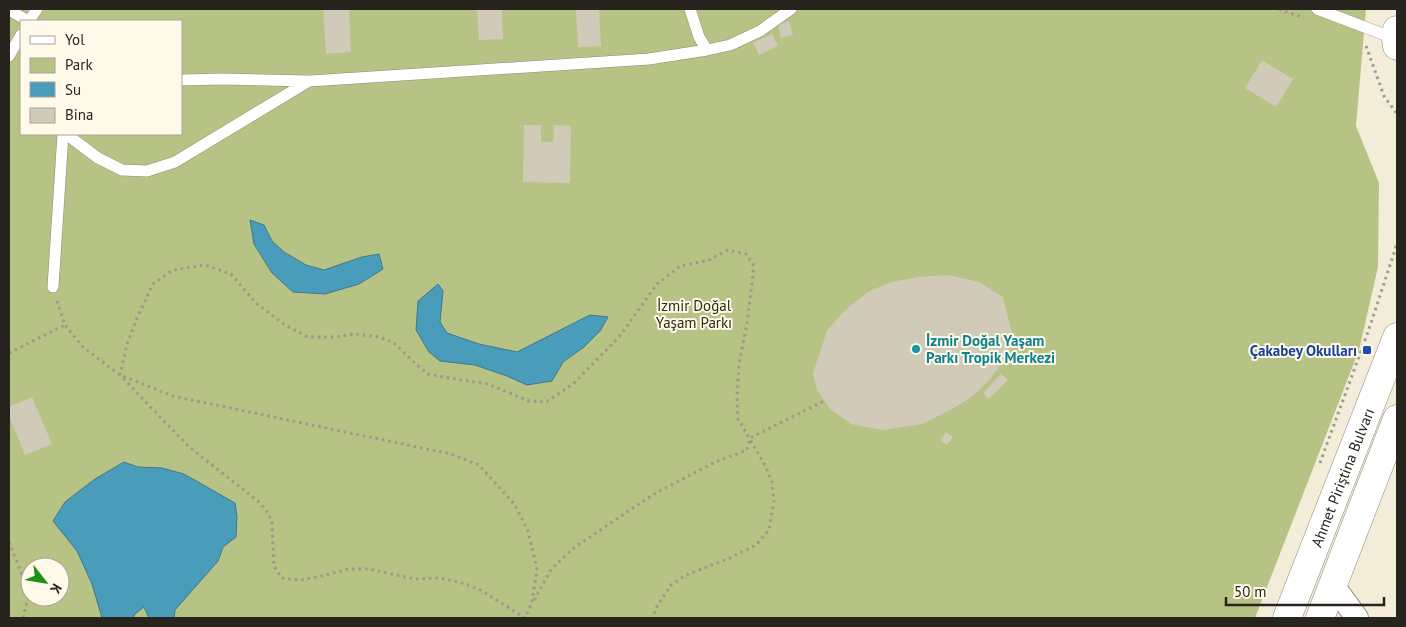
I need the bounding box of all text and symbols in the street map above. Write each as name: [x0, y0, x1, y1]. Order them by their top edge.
legend: [20, 20, 182, 135]
text: Yol: [65, 30, 85, 49]
text: Park: [65, 55, 93, 74]
text: Su: [65, 80, 81, 99]
text: Bina: [65, 105, 93, 124]
park label: İzmir Doğal Yaşam Parkı: [656, 296, 732, 332]
place label: İzmir Doğal Yaşam Parkı Tropik Merkezi: [926, 331, 1055, 367]
place label: Çakabey Okulları: [1250, 341, 1357, 360]
marker: İzmir Doğal Yaşam Parkı Tropik Merkezi: [910, 343, 922, 355]
marker: Çakabey Okulları: [1361, 344, 1373, 356]
street label: Ahmet Piriştina Bulvarı: [1306, 405, 1378, 550]
north arrow: [20, 557, 70, 607]
scale bar: [1226, 574, 1384, 606]
text: K: [46, 580, 66, 597]
text: 50 m: [1234, 582, 1267, 601]

